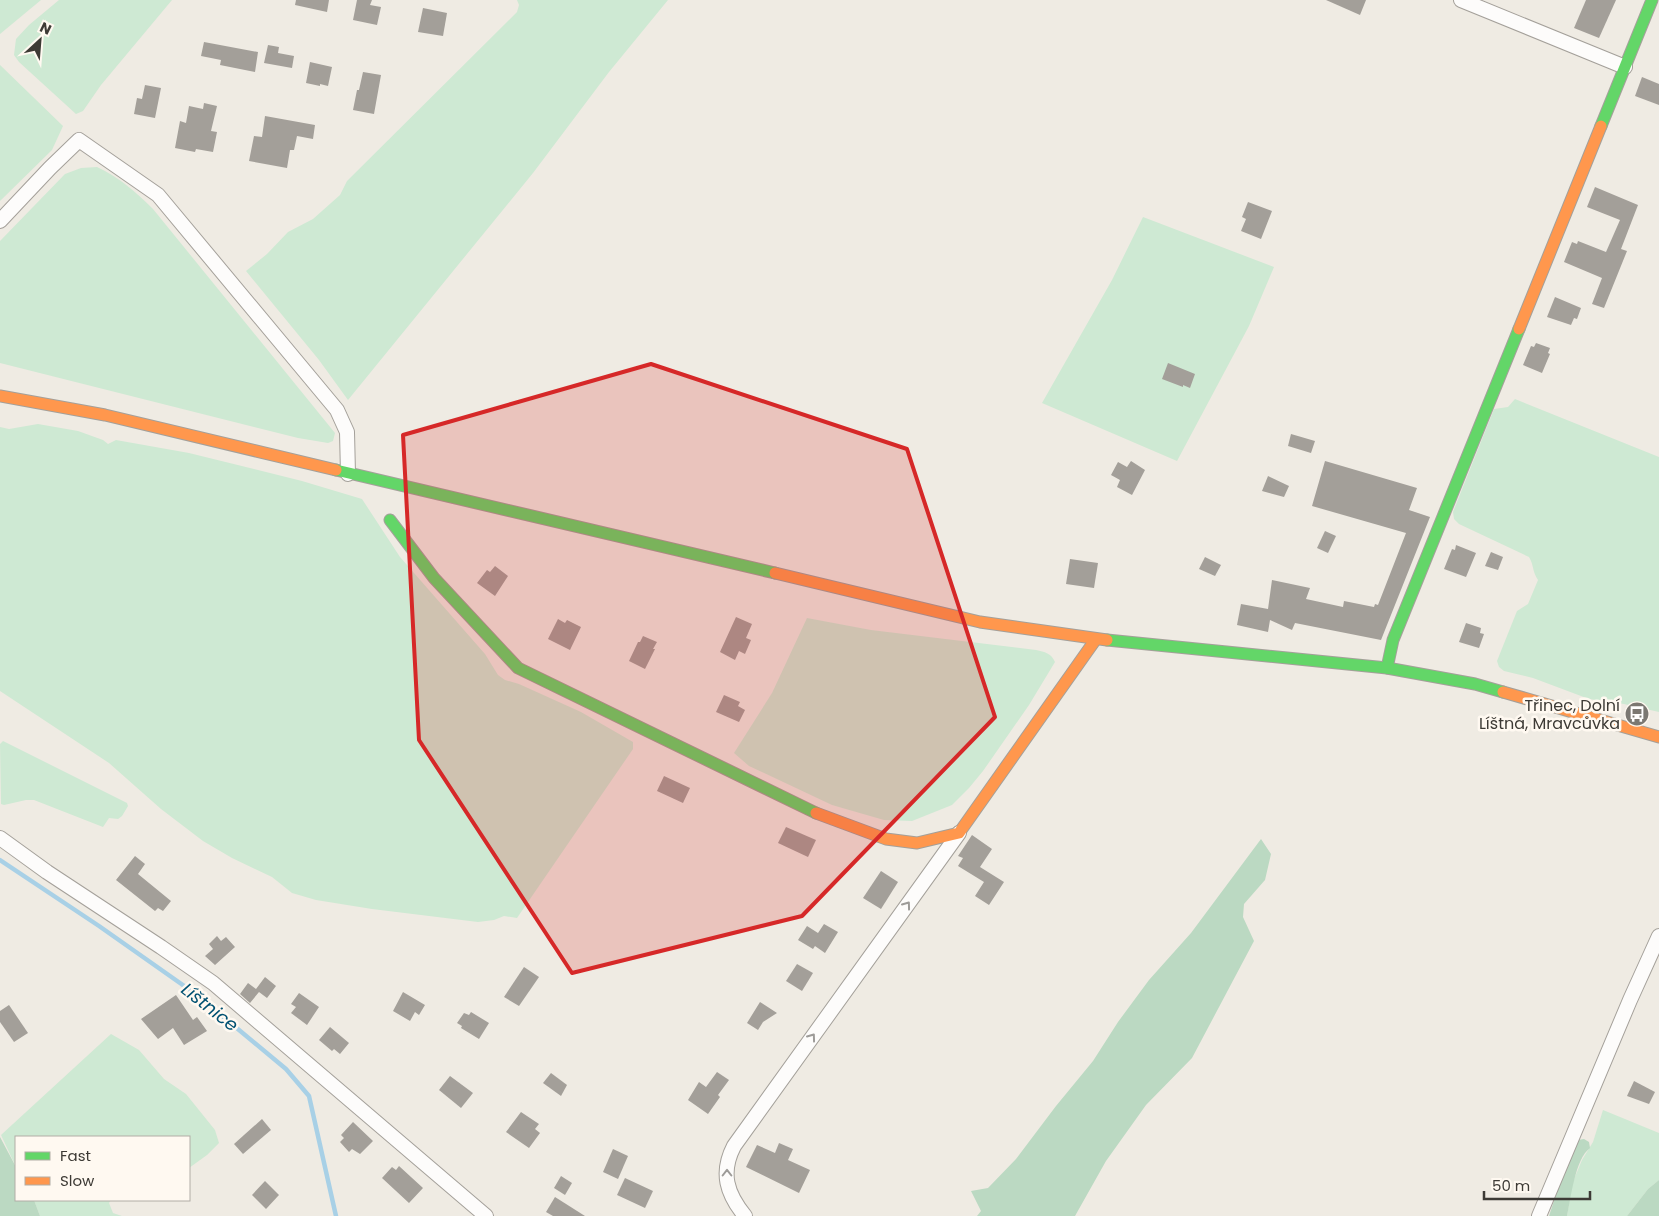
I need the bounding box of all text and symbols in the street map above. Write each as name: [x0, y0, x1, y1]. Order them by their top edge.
north arrow: [15, 15, 65, 65]
text: N: [37, 17, 55, 40]
place label: Třinec, Dolní Líštná, Mravcůvka: [1479, 694, 1620, 735]
bus stop icon: Třinec, Dolní Líštná, Mravcůvka: [1624, 701, 1650, 727]
one-way arrow: [901, 901, 910, 911]
water label: Líštnice: [176, 977, 244, 1037]
one-way arrow: [807, 1034, 815, 1043]
legend: [15, 1136, 190, 1201]
text: Fast: [60, 1145, 91, 1166]
one-way arrow: [722, 1168, 732, 1176]
scale bar: [1484, 1168, 1590, 1200]
text: Slow: [60, 1170, 95, 1191]
text: 50 m: [1492, 1175, 1530, 1196]

